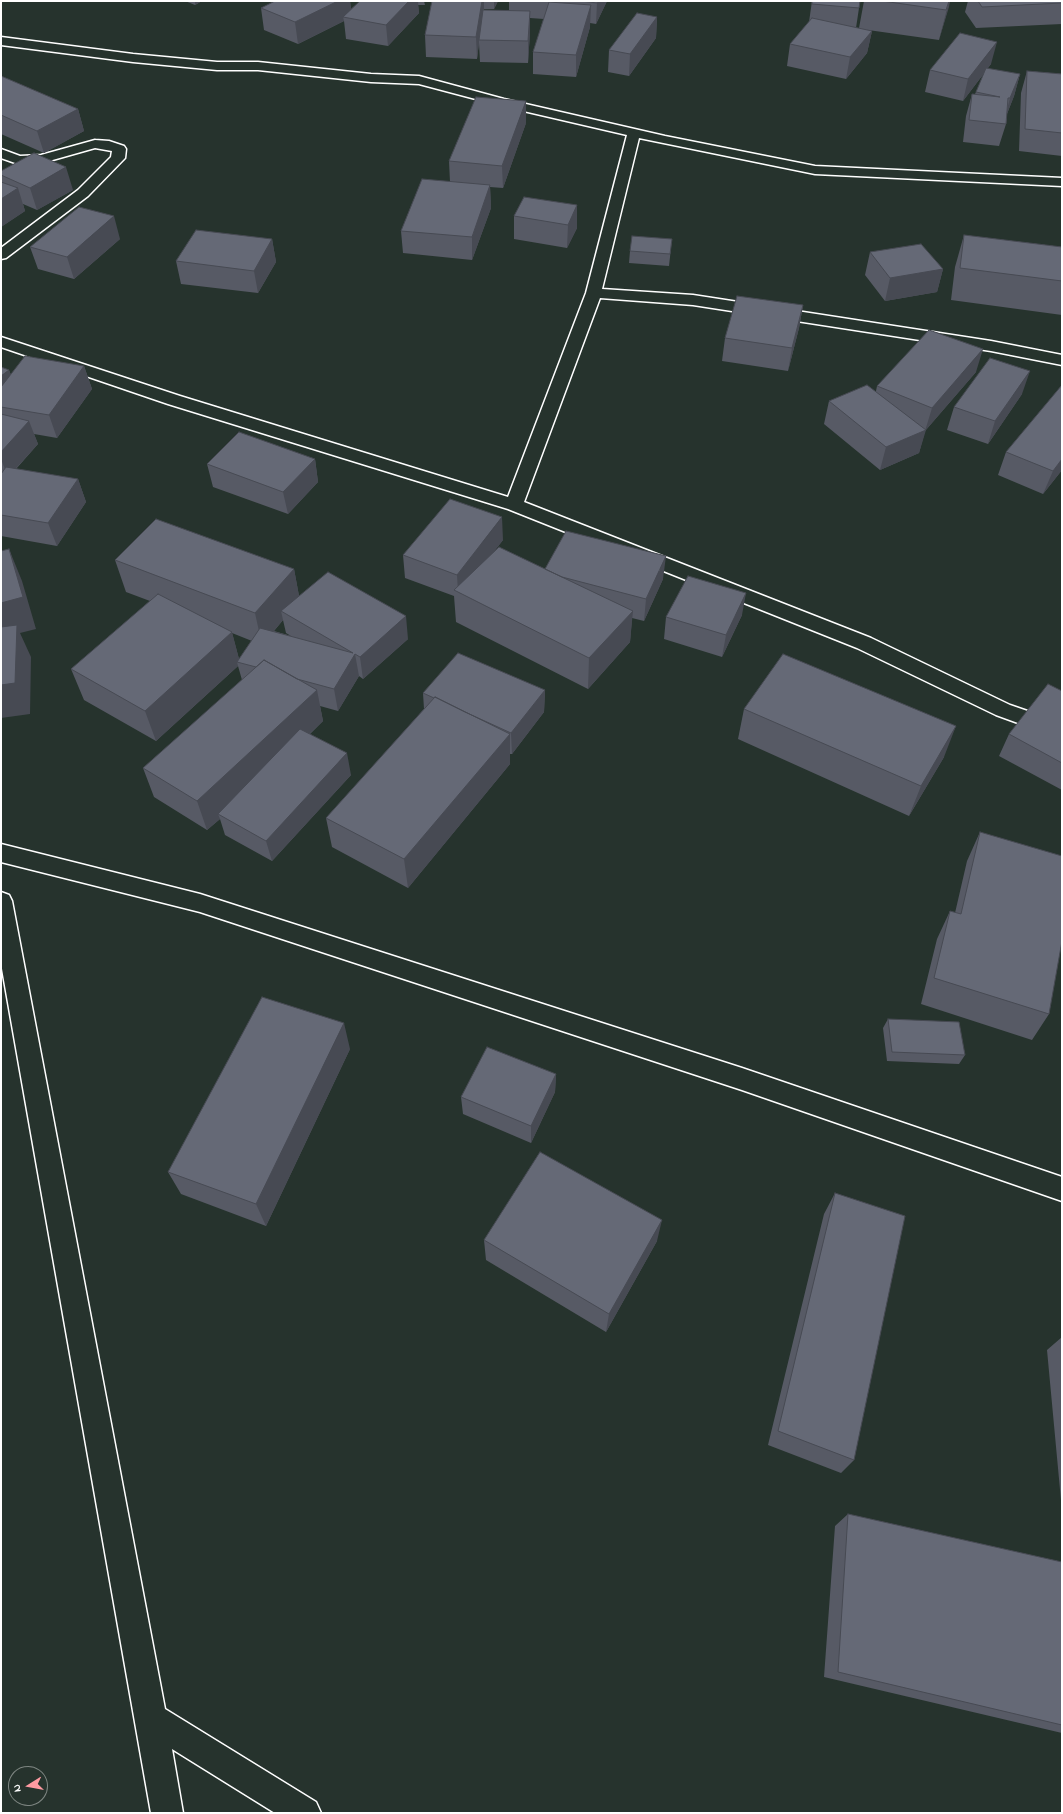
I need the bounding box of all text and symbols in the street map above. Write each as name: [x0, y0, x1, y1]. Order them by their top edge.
north arrow: [8, 1766, 48, 1806]
text: N: [9, 1783, 26, 1793]

